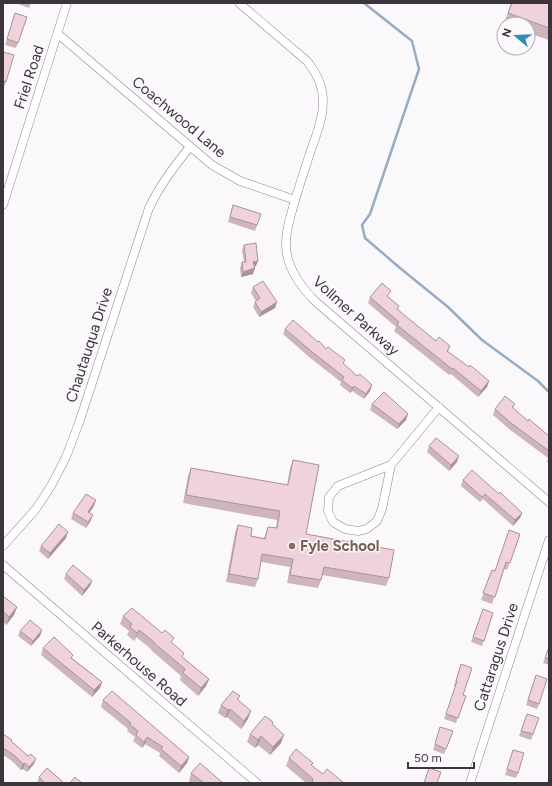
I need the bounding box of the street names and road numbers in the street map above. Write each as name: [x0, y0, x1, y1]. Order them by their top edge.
street label: Friel Road: [10, 43, 48, 111]
street label: Coachwood Lane: [128, 72, 230, 162]
street label: Vollmer Parkway: [309, 272, 403, 360]
street label: Chautauqua Drive: [62, 285, 116, 405]
street label: Cattaragus Drive: [470, 601, 522, 713]
street label: Parkerhouse Road: [88, 618, 190, 710]

